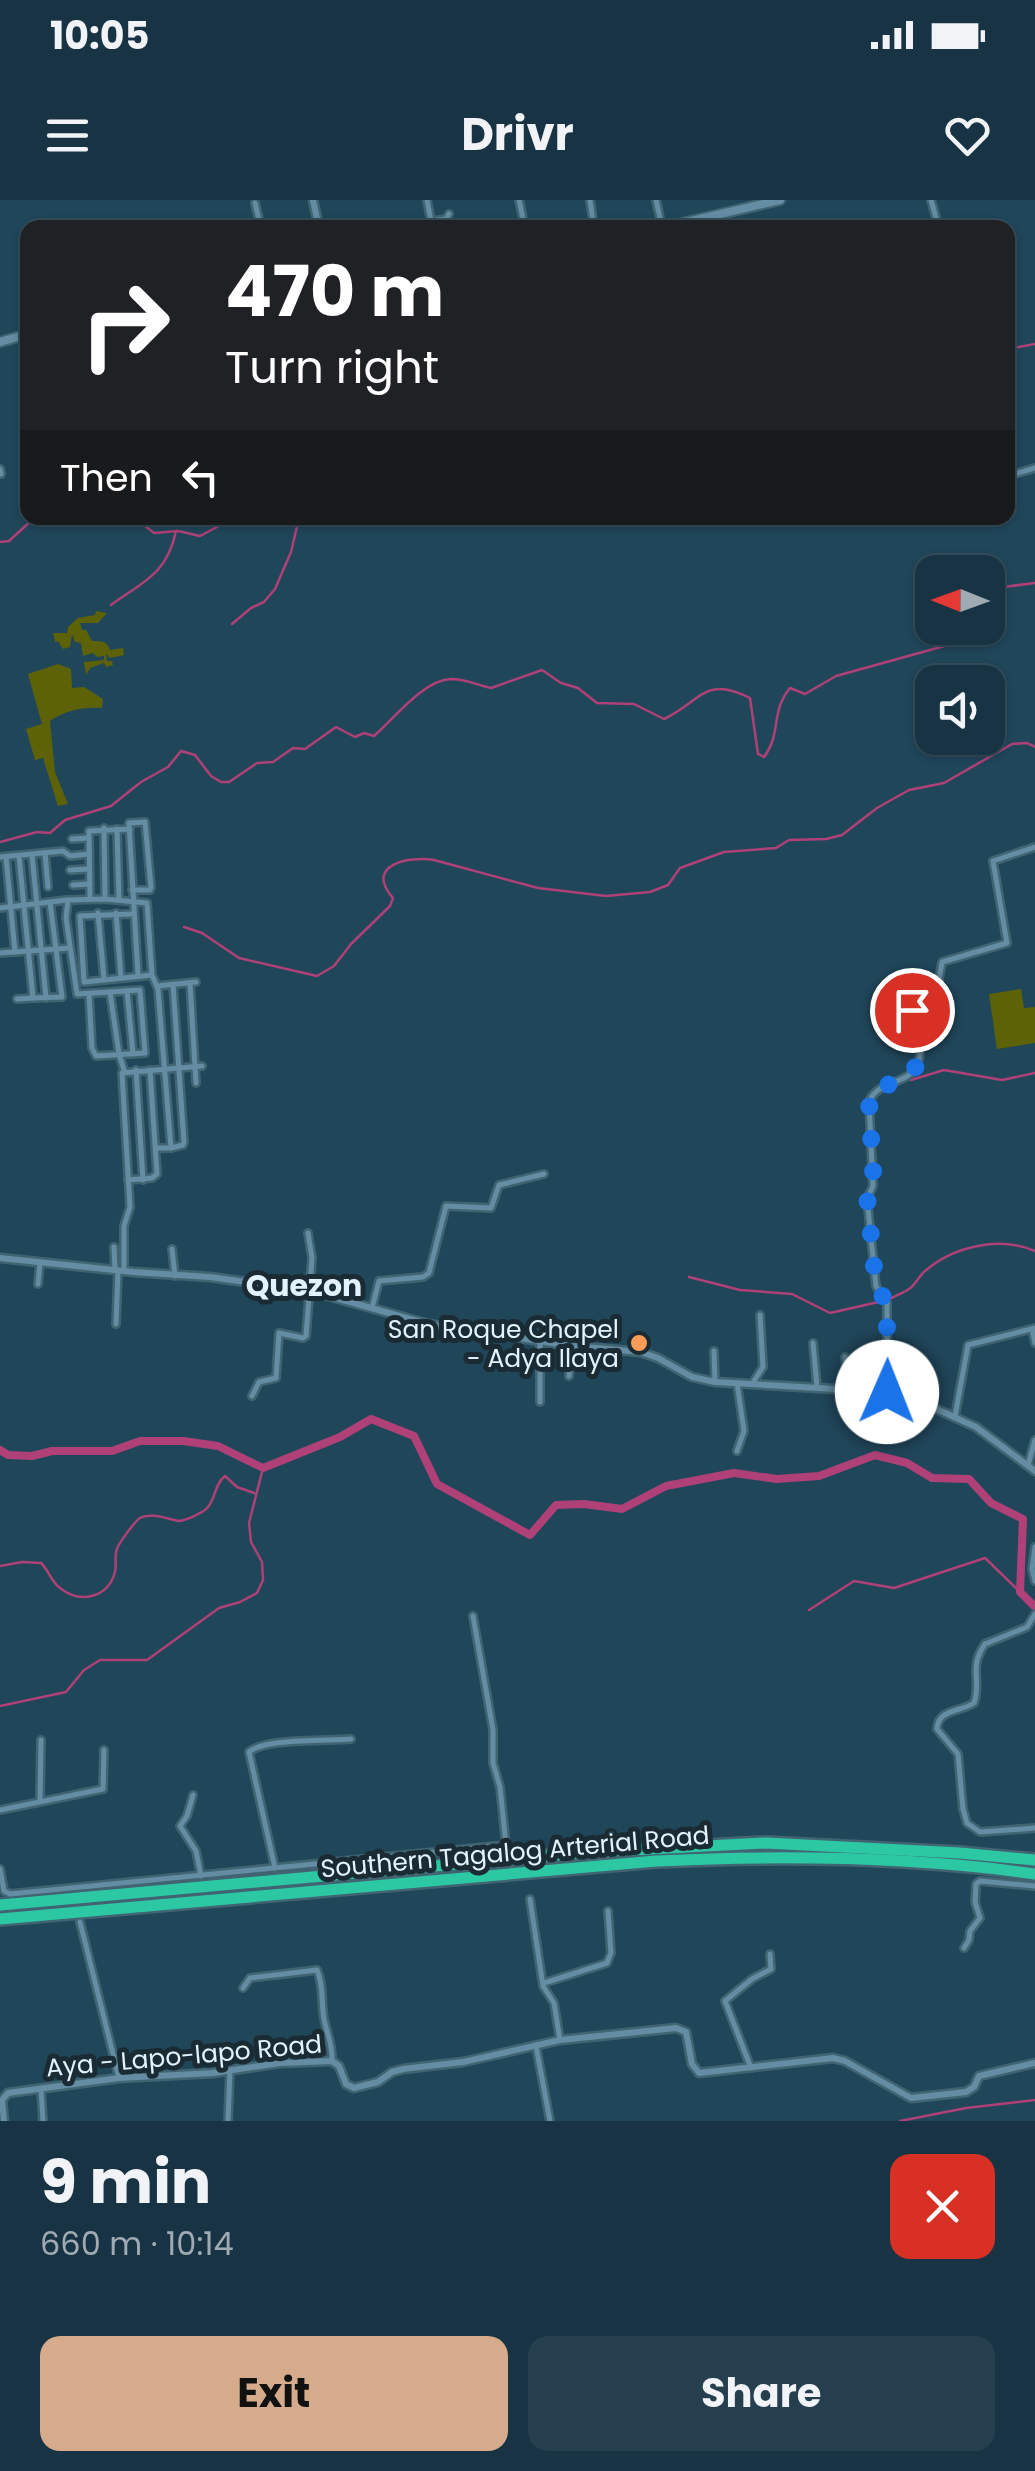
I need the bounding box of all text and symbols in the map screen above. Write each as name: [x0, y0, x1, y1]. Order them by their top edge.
text: 10:05: [50, 9, 149, 62]
text: Drivr: [461, 103, 574, 166]
icon: menu: [40, 108, 95, 163]
icon: heart: [940, 108, 995, 163]
text: 470 m: [225, 242, 444, 341]
icon: right: [60, 260, 190, 390]
text: Turn right: [225, 336, 439, 399]
icon: left: [173, 450, 228, 505]
text: Then: [60, 451, 153, 504]
north arrow: [915, 555, 1005, 645]
map controls: [915, 555, 1005, 755]
button: sound: [915, 665, 1005, 755]
pin: [870, 968, 955, 1053]
icon: arrive: [885, 983, 940, 1038]
district label: Quezon: [246, 1264, 362, 1307]
place label: San Roque Chapel - Adya Ilaya: [388, 1312, 619, 1376]
marker: San Roque Chapel - Adya Ilaya: [628, 1332, 650, 1354]
position arrow: [835, 1340, 939, 1444]
street label: Southern Tagalog Arterial Road: [319, 1818, 711, 1886]
street label: Aya - Lapo-lapo Road: [45, 2026, 323, 2086]
text: 9 min: [40, 2140, 211, 2224]
button: close: [890, 2154, 995, 2259]
text: 660 m · 10:14: [40, 2221, 234, 2266]
button: Exit: [40, 2336, 508, 2451]
button: Share: [528, 2336, 995, 2451]

